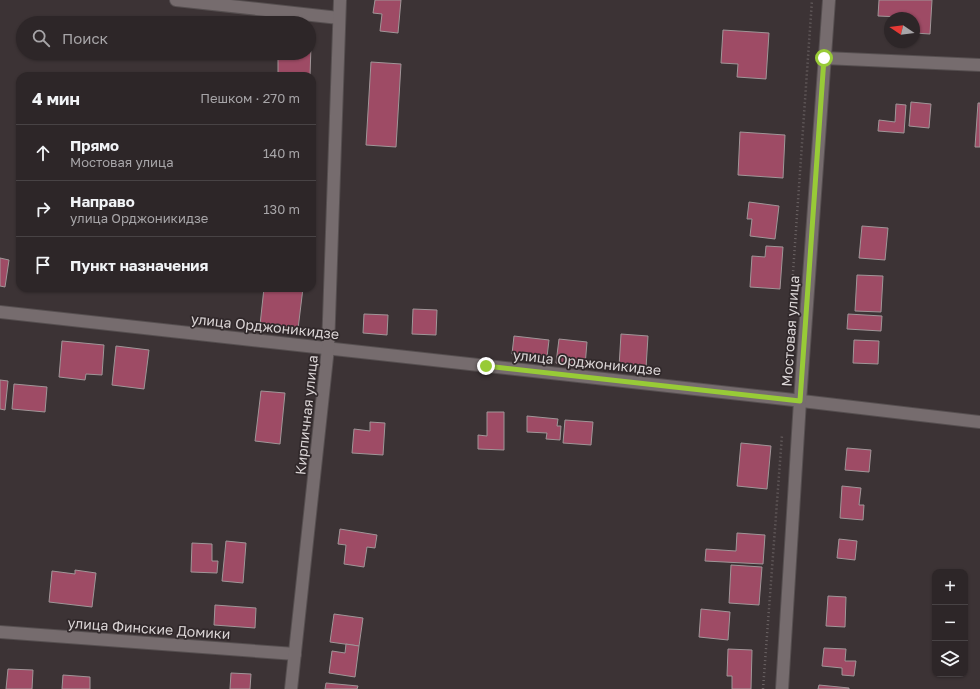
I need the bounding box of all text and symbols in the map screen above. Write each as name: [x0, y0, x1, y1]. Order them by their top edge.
north arrow: [884, 12, 920, 48]
search box: [16, 16, 316, 60]
icon: search: [30, 27, 52, 49]
text: Поиск: [62, 29, 108, 47]
route start: [815, 49, 833, 67]
text: 4 мин: [32, 88, 80, 109]
text: Пешком · 270 m: [200, 90, 300, 106]
text: Прямо: [70, 136, 119, 154]
icon: ahead: [32, 142, 54, 164]
text: 140 m: [263, 145, 300, 161]
text: Мостовая улица: [70, 154, 174, 170]
text: Направо: [70, 192, 135, 210]
icon: right: [32, 198, 54, 220]
text: 130 m: [263, 201, 300, 217]
text: улица Орджоникидзе: [70, 210, 208, 226]
icon: arrive: [32, 254, 54, 276]
text: Пункт назначения: [70, 256, 208, 274]
street label: Мостовая улица: [778, 275, 802, 387]
street label: улица Орджоникидзе: [190, 310, 340, 342]
street label: улица Орджоникидзе: [512, 346, 662, 378]
street label: Кирпичная улица: [291, 354, 321, 476]
route end: [477, 357, 495, 375]
map controls: [932, 569, 968, 677]
button: +: [932, 569, 968, 605]
button: −: [932, 605, 968, 641]
street label: улица Финские Домики: [67, 614, 231, 642]
button: layers: [932, 641, 968, 677]

